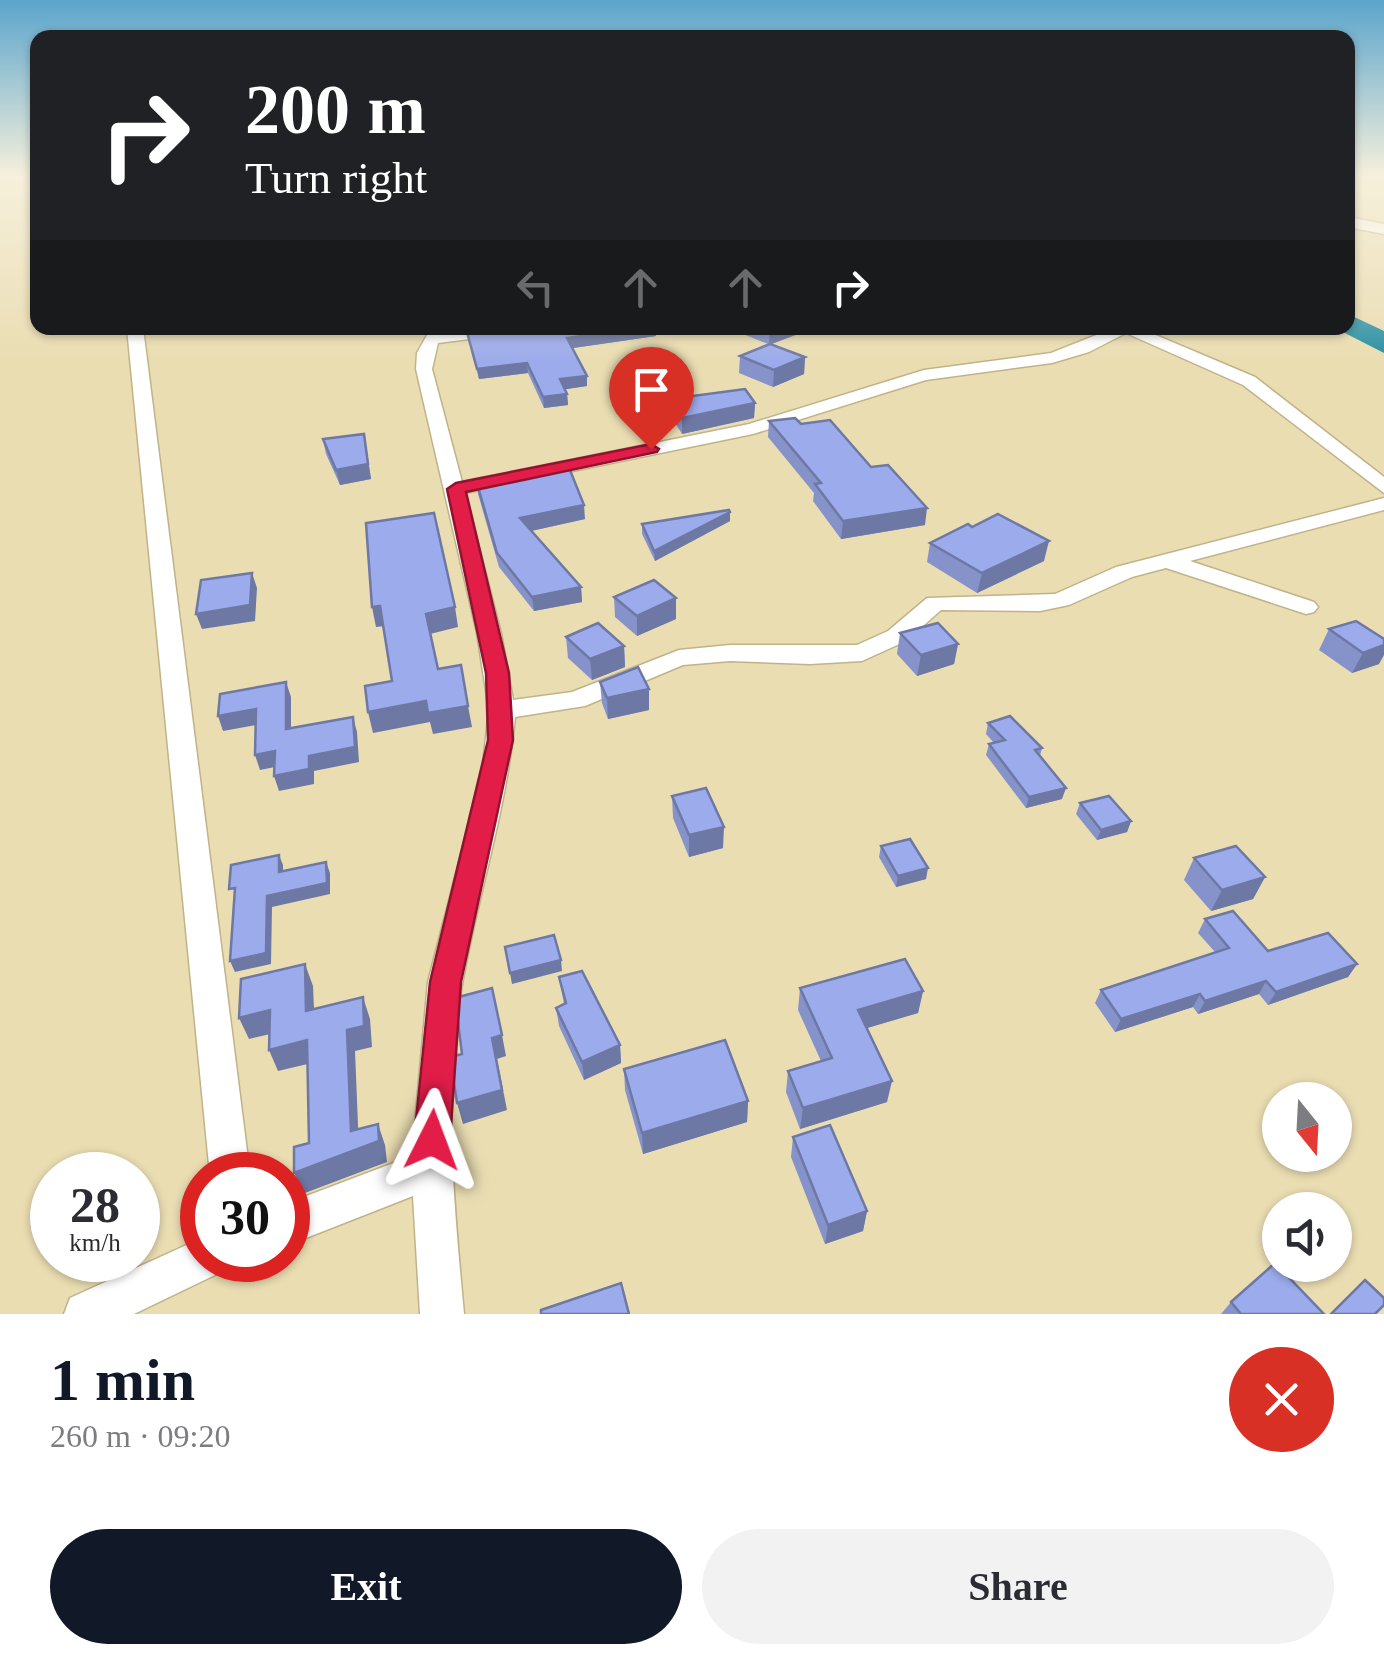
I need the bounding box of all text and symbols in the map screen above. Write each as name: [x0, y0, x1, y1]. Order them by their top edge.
icon: right: [80, 70, 210, 200]
text: 200 m: [245, 71, 426, 148]
text: Turn right: [245, 153, 427, 203]
icon: left: [508, 260, 563, 315]
icon: ahead: [613, 260, 668, 315]
icon: ahead: [718, 260, 773, 315]
icon: right: [823, 260, 878, 315]
pin: [609, 347, 694, 450]
icon: arrive: [624, 362, 679, 417]
north arrow: [1262, 1082, 1352, 1172]
map controls: [1262, 1082, 1352, 1282]
position arrow: [380, 1088, 484, 1192]
speed limit sign: 30: [180, 1152, 310, 1282]
text: 28: [70, 1177, 120, 1233]
button: sound: [1262, 1192, 1352, 1282]
text: km/h: [69, 1229, 121, 1256]
text: 1 min: [50, 1347, 195, 1413]
button: close: [1229, 1347, 1334, 1452]
text: 260 m · 09:20: [50, 1418, 230, 1454]
button: Exit: [50, 1529, 682, 1644]
button: Share: [702, 1529, 1334, 1644]

